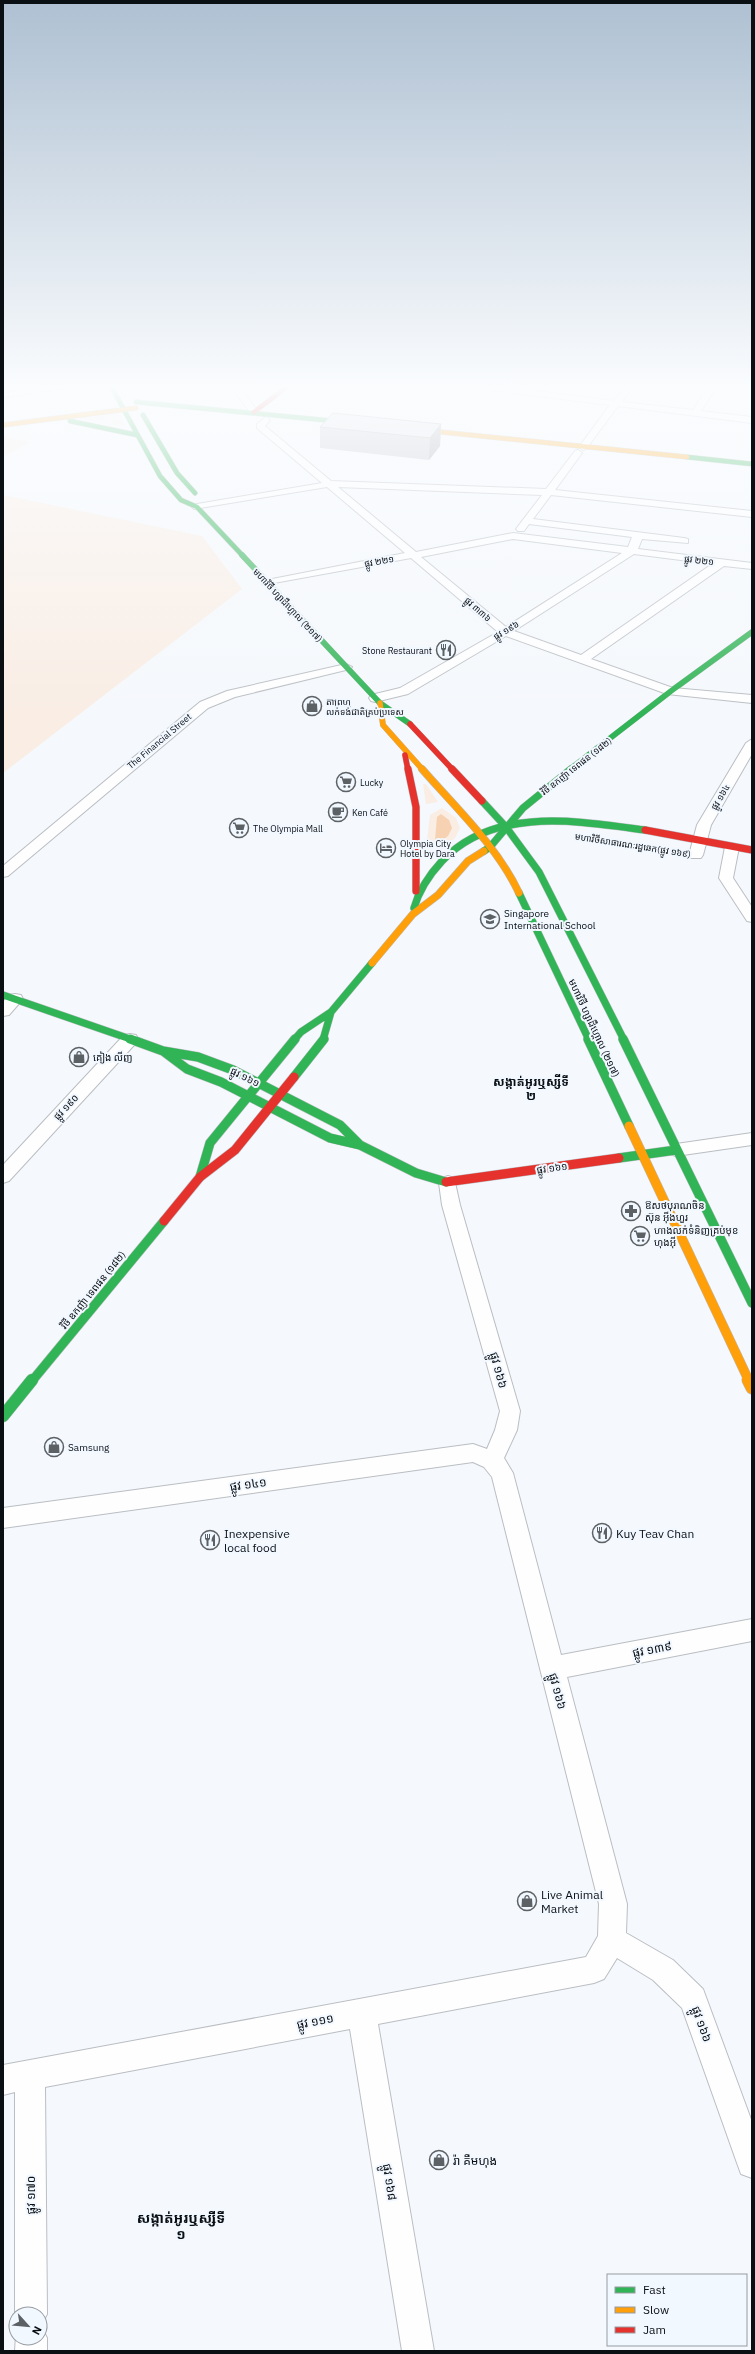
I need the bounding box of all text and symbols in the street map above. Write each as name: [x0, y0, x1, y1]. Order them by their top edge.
street label: ផ្លូវ ២២១: [363, 553, 395, 572]
street label: ផ្លូវ ២២១: [683, 553, 715, 570]
street label: មហាវិថី ហ្សាដឹហ្គោល (២១៧): [250, 566, 325, 645]
street label: ផ្លូវ ៣៣៦: [461, 594, 494, 626]
street label: ផ្លូវ ១៩៦: [491, 618, 522, 644]
restaurant icon: Stone Restaurant: [435, 639, 457, 661]
place label: Stone Restaurant: [362, 645, 432, 656]
shop icon: តាព្រហ្ម លក់ទង់ជាតិគ្រប់ប្រទេស: [301, 695, 323, 717]
place label: តាព្រហ្ម លក់ទង់ជាតិគ្រប់ប្រទេស: [326, 696, 404, 718]
street label: The Financial Street: [125, 711, 193, 771]
street label: វិថី ឧកញ៉ា ទេពផន (១៨២): [538, 735, 614, 798]
supermarket icon: Lucky: [335, 771, 357, 793]
place label: Lucky: [360, 777, 384, 788]
street label: ផ្លូវ ១៦៤: [708, 782, 734, 813]
cafe icon: Ken Café: [327, 801, 349, 823]
place label: Ken Café: [352, 807, 388, 818]
supermarket icon: The Olympia Mall: [228, 817, 250, 839]
place label: The Olympia Mall: [253, 823, 323, 834]
street label: មហាវិថីសាធារណៈរដ្ឋឆេក(ផ្លូវ ១៦៩): [574, 830, 692, 862]
hotel icon: Olympia City Hotel by Dara: [375, 837, 397, 859]
place label: Olympia City Hotel by Dara: [400, 838, 455, 859]
place label: Singapore International School: [504, 907, 596, 932]
school or university icon: Singapore International School: [479, 908, 501, 930]
street label: មហាវិថី ហ្សាដឹហ្គោល (២១៧): [565, 977, 623, 1079]
shop icon: គៀង លីញ: [68, 1046, 90, 1068]
place label: គៀង លីញ: [93, 1051, 133, 1064]
street label: ផ្លូវ ១៦១: [227, 1064, 262, 1092]
district label: សង្កាត់អូរឬស្សីទី ២: [493, 1073, 569, 1103]
street label: ផ្លូវ ១៩០: [51, 1091, 84, 1125]
street label: ផ្លូវ ១៦១: [536, 1159, 569, 1180]
place label: ឱសថបុរាណចិន ស៊ុន អ៊ីងហួរ: [645, 1199, 704, 1224]
pharmacy icon: ឱសថបុរាណចិន ស៊ុន អ៊ីងហួរ: [620, 1200, 642, 1222]
place label: ហាងលក់ទំនិញគ្រប់មុខ ហុងអ៊ី: [654, 1224, 738, 1249]
supermarket icon: ហាងលក់ទំនិញគ្រប់មុខ ហុងអ៊ី: [629, 1225, 651, 1247]
street label: វិថី ឧកញ៉ា ទេពផន (១៨២): [57, 1248, 128, 1332]
street label: ផ្លូវ ១៦៦: [484, 1350, 511, 1391]
shop icon: Samsung: [43, 1436, 65, 1458]
place label: Samsung: [68, 1441, 110, 1454]
street label: ផ្លូវ ១៤១: [229, 1474, 268, 1498]
restaurant icon: Kuy Teav Chan: [591, 1522, 613, 1544]
place label: Inexpensive local food: [224, 1526, 290, 1555]
place label: Kuy Teav Chan: [616, 1526, 694, 1541]
restaurant icon: Inexpensive local food: [199, 1529, 221, 1551]
street label: ផ្លូវ ១៣៩: [631, 1638, 674, 1664]
street label: ផ្លូវ ១៦៦: [543, 1671, 570, 1712]
place label: Live Animal Market: [541, 1887, 603, 1916]
shop icon: Live Animal Market: [516, 1890, 538, 1912]
street label: ផ្លូវ ១៦៦: [685, 2004, 715, 2045]
street label: ផ្លូវ ១១១: [295, 2010, 335, 2035]
shop icon: រ៉ា គឹមហុង: [428, 2149, 450, 2171]
place label: រ៉ា គឹមហុង: [453, 2153, 497, 2168]
street label: ផ្លូវ ១៦៨: [376, 2162, 400, 2202]
street label: ផ្លូវ ១៧០: [23, 2176, 41, 2214]
district label: សង្កាត់អូរឬស្សីទី ១: [137, 2209, 225, 2243]
legend: [607, 2274, 747, 2346]
text: Fast: [643, 2282, 666, 2297]
text: Slow: [643, 2302, 669, 2317]
north arrow: [8, 2306, 48, 2346]
text: Jam: [643, 2322, 666, 2337]
text: N: [29, 2324, 45, 2337]

